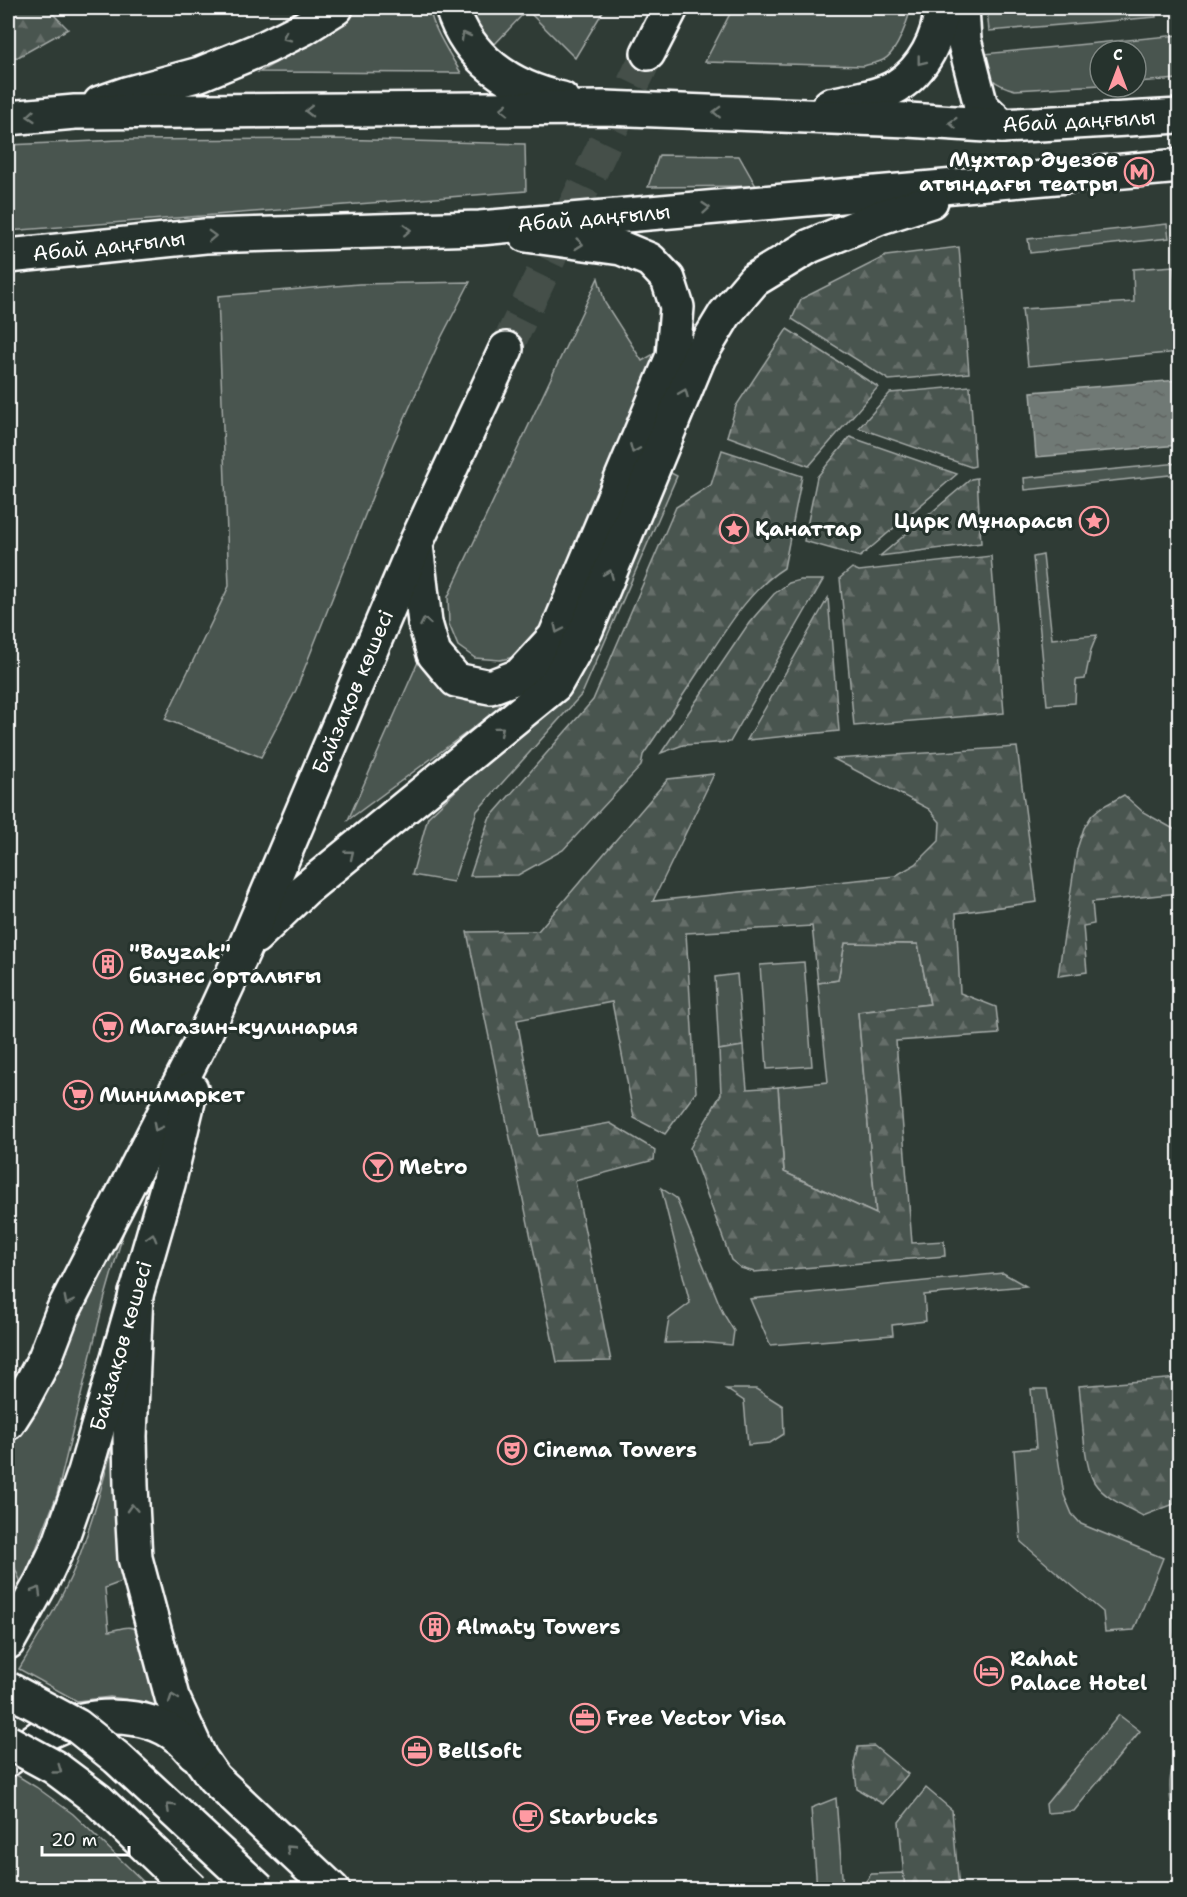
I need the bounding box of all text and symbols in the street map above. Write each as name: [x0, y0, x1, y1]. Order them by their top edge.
one-way arrow: [281, 30, 292, 42]
one-way arrow: [461, 32, 472, 42]
north arrow: [1088, 39, 1148, 99]
text: С: [1113, 44, 1123, 65]
one-way arrow: [918, 55, 929, 66]
one-way arrow: [500, 103, 509, 115]
street label: Абай даңғылы: [1002, 103, 1156, 139]
one-way arrow: [305, 105, 314, 117]
one-way arrow: [712, 106, 721, 118]
one-way arrow: [26, 109, 35, 122]
one-way arrow: [949, 117, 958, 130]
place label: Мұхтар Әуезов атындағы театры: [919, 146, 1118, 198]
metro station icon: Мұхтар Әуезов атындағы театры: [1123, 156, 1155, 188]
street label: Абай даңғылы: [516, 197, 672, 239]
one-way arrow: [701, 202, 711, 215]
street label: Абай даңғылы: [31, 224, 187, 268]
one-way arrow: [402, 224, 411, 236]
one-way arrow: [208, 230, 217, 243]
one-way arrow: [575, 237, 584, 250]
one-way arrow: [677, 389, 689, 400]
one-way arrow: [629, 443, 641, 454]
place icon: Цирк Мұнарасы: [1078, 505, 1110, 537]
place label: Цирк Мұнарасы: [894, 507, 1073, 535]
place icon: Қанаттар: [718, 513, 750, 545]
place label: Қанаттар: [755, 515, 862, 543]
one-way arrow: [602, 569, 614, 580]
street label: Байзақов көшесі: [306, 605, 400, 779]
one-way arrow: [419, 617, 432, 627]
one-way arrow: [553, 622, 565, 633]
one-way arrow: [493, 727, 504, 738]
one-way arrow: [343, 850, 354, 861]
place label: "Bayzak" бизнес орталығы: [129, 938, 321, 990]
building icon: "Bayzak" бизнес орталығы: [92, 948, 124, 980]
supermarket icon: Магазин-кулинария: [92, 1011, 124, 1043]
place label: Магазин-кулинария: [129, 1013, 358, 1041]
supermarket icon: Минимаркет: [62, 1079, 94, 1111]
place label: Минимаркет: [99, 1081, 245, 1109]
one-way arrow: [153, 1121, 164, 1131]
bar icon: Metro: [362, 1151, 394, 1183]
place label: Metro: [399, 1153, 468, 1181]
one-way arrow: [145, 1232, 157, 1243]
street label: Байзақов көшесі: [83, 1257, 159, 1435]
one-way arrow: [64, 1294, 76, 1305]
theatre icon: Cinema Towers: [496, 1434, 528, 1466]
place label: Cinema Towers: [533, 1436, 697, 1464]
one-way arrow: [126, 1504, 139, 1513]
one-way arrow: [29, 1587, 41, 1597]
building icon: Almaty Towers: [419, 1611, 451, 1643]
place label: Almaty Towers: [456, 1613, 621, 1641]
place label: Rahat Palace Hotel: [1010, 1645, 1147, 1697]
hotel icon: Rahat Palace Hotel: [973, 1655, 1005, 1687]
one-way arrow: [168, 1693, 181, 1704]
office icon: Free Vector Visa: [569, 1702, 601, 1734]
place label: Free Vector Visa: [606, 1704, 787, 1732]
office icon: BellSoft: [401, 1735, 433, 1767]
place label: BellSoft: [438, 1737, 522, 1765]
one-way arrow: [52, 1763, 63, 1774]
cafe icon: Starbucks: [512, 1801, 544, 1833]
one-way arrow: [166, 1803, 177, 1814]
place label: Starbucks: [549, 1803, 658, 1831]
scale bar: [42, 1819, 129, 1857]
text: 20 m: [51, 1828, 97, 1852]
one-way arrow: [287, 1846, 298, 1857]

